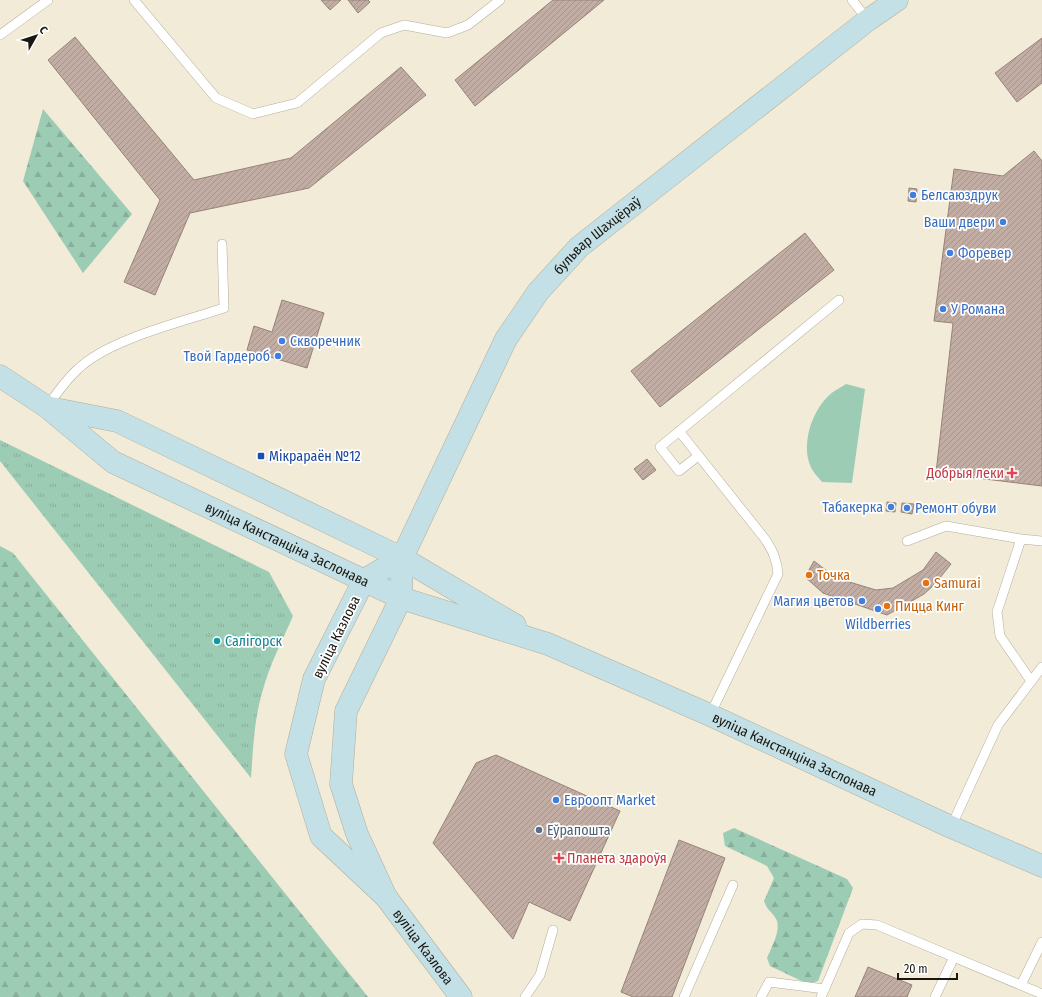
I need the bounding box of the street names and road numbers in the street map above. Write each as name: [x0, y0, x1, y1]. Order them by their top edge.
street label: бульвар Шахцёраў: [550, 193, 645, 278]
street label: вуліца Канстанціна Заслонава: [202, 499, 372, 591]
street label: вуліца Казлова: [309, 593, 364, 681]
street label: вуліца Канстанціна Заслонава: [710, 709, 879, 800]
street label: вуліца Казлова: [389, 906, 457, 988]

